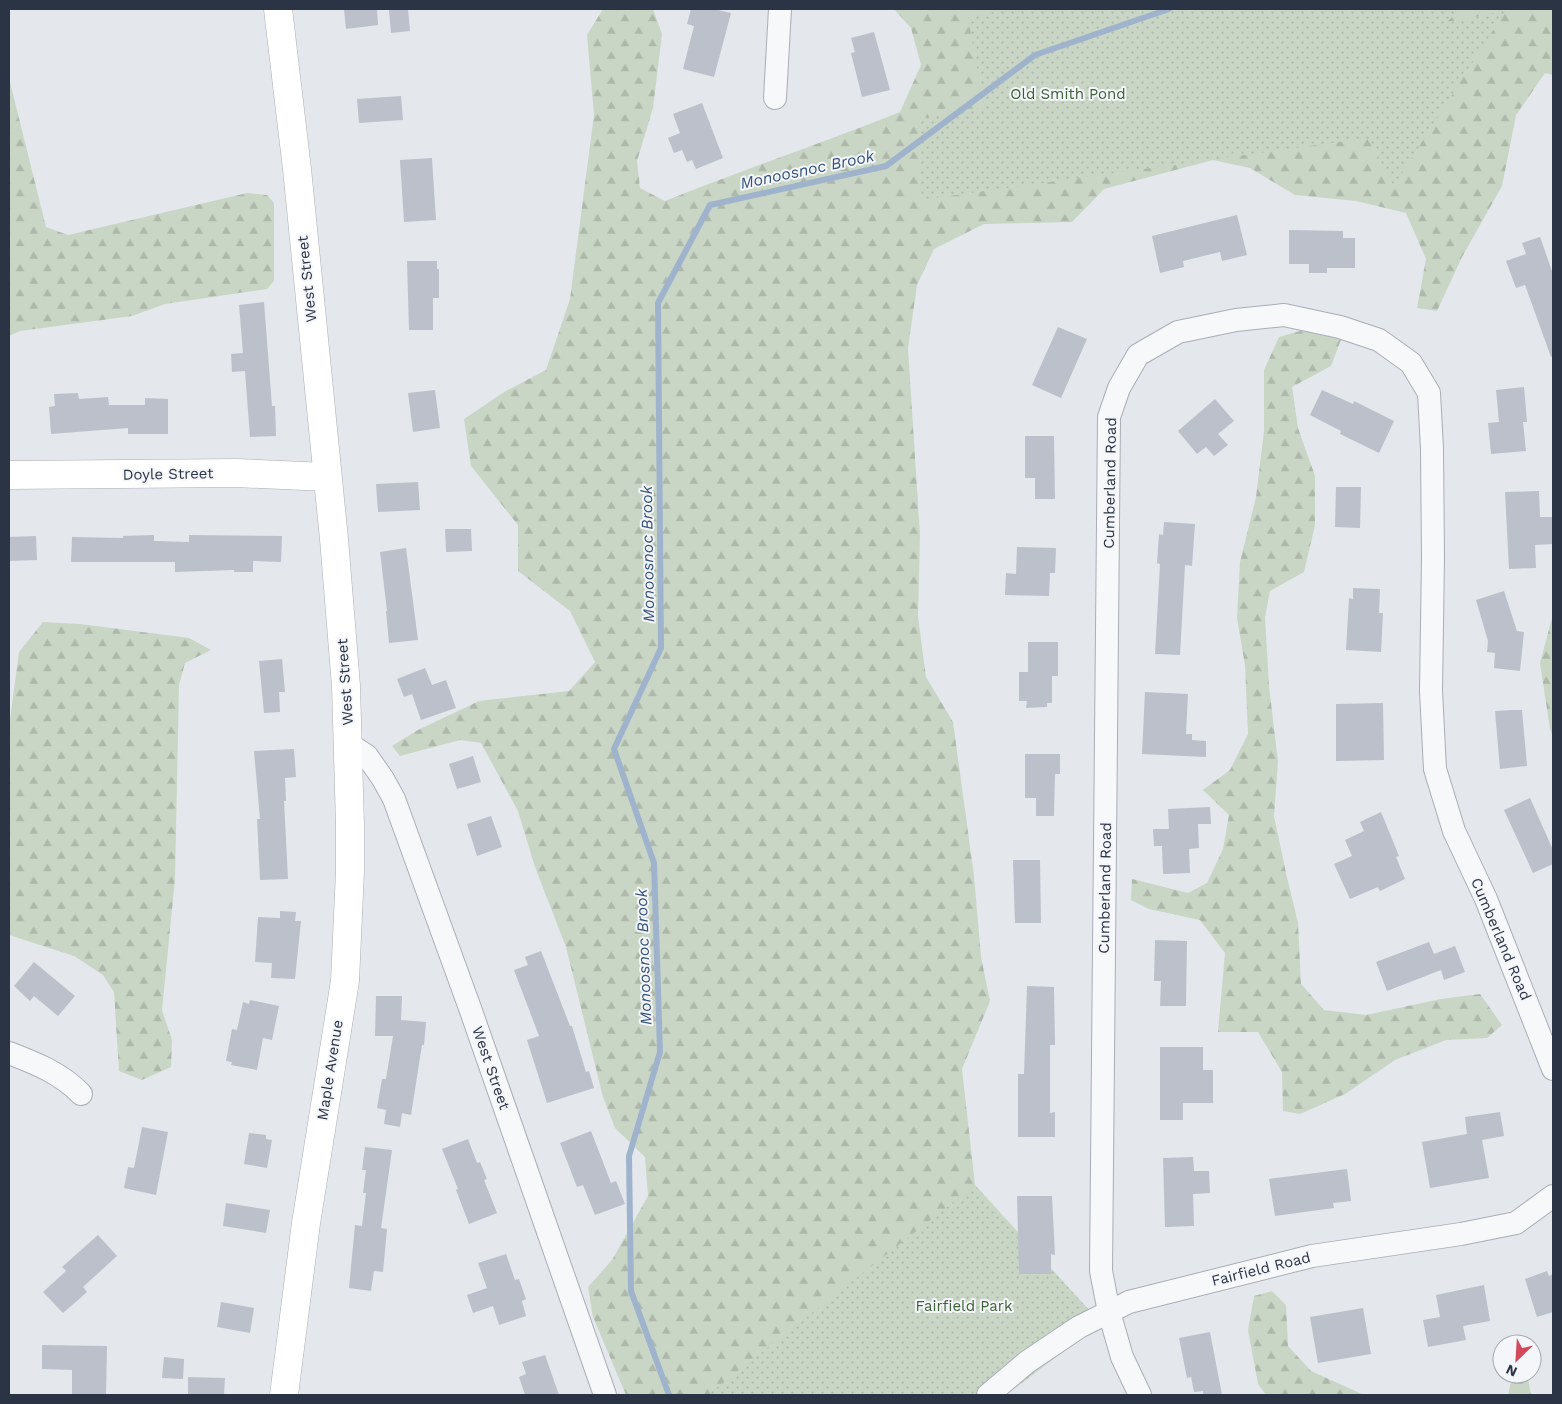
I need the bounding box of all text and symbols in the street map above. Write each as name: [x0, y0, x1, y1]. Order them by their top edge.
park label: Old Smith Pond: [1010, 85, 1126, 103]
water label: Monoosnoc Brook: [738, 146, 877, 193]
street label: West Street: [293, 234, 320, 323]
street label: Cumberland Road: [1100, 417, 1120, 549]
street label: Doyle Street: [122, 464, 214, 484]
water label: Monoosnoc Brook: [637, 484, 658, 622]
street label: West Street: [333, 637, 357, 726]
street label: Cumberland Road: [1095, 822, 1115, 954]
street label: Cumberland Road: [1467, 875, 1535, 1003]
water label: Monoosnoc Brook: [632, 887, 655, 1026]
street label: Maple Avenue: [313, 1018, 347, 1122]
street label: West Street: [468, 1024, 514, 1113]
street label: Fairfield Road: [1210, 1248, 1312, 1290]
park label: Fairfield Park: [916, 1297, 1013, 1315]
north arrow: [1492, 1334, 1542, 1384]
text: N: [1503, 1361, 1520, 1380]

